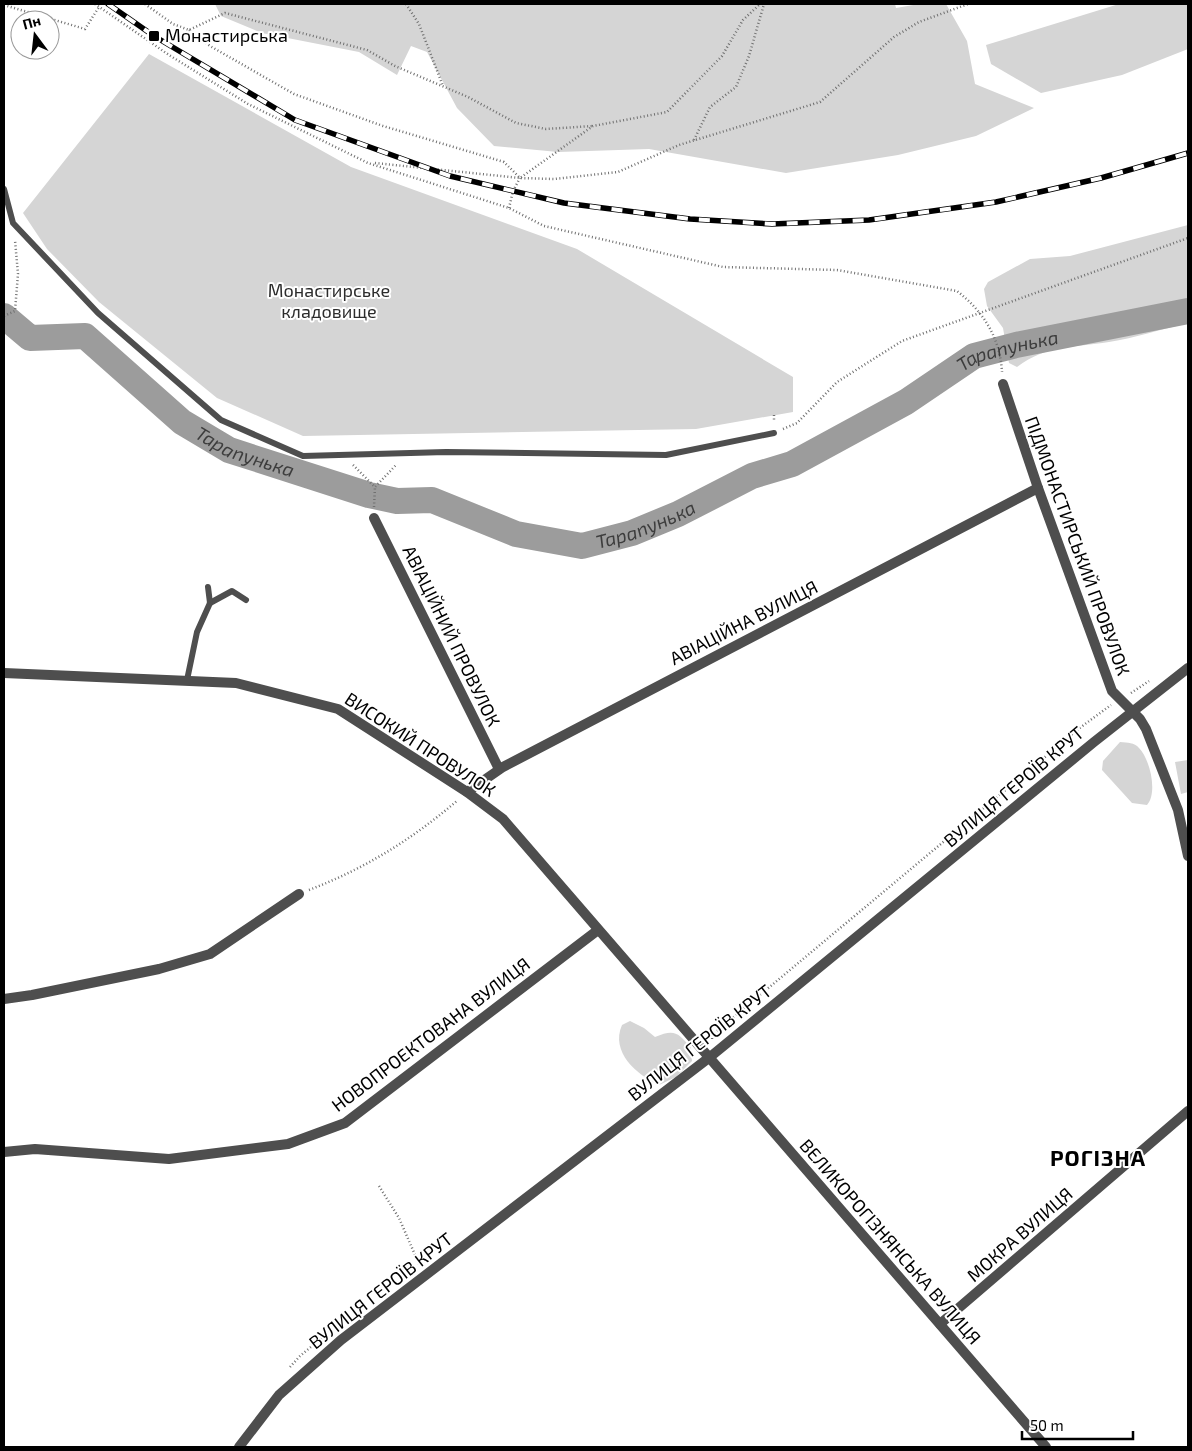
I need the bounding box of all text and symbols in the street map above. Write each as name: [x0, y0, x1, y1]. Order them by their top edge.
north arrow: [10, 10, 60, 60]
text: Пн: [21, 11, 42, 33]
place label: Монастирська: [165, 24, 288, 46]
marker: Монастирська: [147, 29, 161, 43]
park label: Монастирське кладовище: [268, 279, 390, 322]
water label: Тарапунька: [952, 325, 1060, 375]
street label: ПІДМОНАСТИРСЬКИЙ ПРОВУЛОК: [1021, 413, 1135, 679]
water label: Тарапунька: [192, 421, 297, 481]
water label: Тарапунька: [593, 495, 699, 553]
street label: АВІАЦІЙНИЙ ПРОВУЛОК: [399, 542, 505, 730]
street label: АВІАЦІЙНА ВУЛИЦЯ: [666, 575, 821, 669]
street label: ВИСОКИЙ ПРОВУЛОК: [341, 687, 500, 801]
street label: ВУЛИЦЯ ГЕРОЇВ КРУТ: [939, 721, 1088, 851]
street label: НОВОПРОЕКТОВАНА ВУЛИЦЯ: [327, 952, 534, 1116]
street label: ВУЛИЦЯ ГЕРОЇВ КРУТ: [623, 979, 776, 1105]
street label: ВЕЛИКОРОГІЗНЯНСЬКА ВУЛИЦЯ: [796, 1134, 986, 1348]
district label: РОГІЗНА: [1050, 1144, 1146, 1170]
street label: МОКРА ВУЛИЦЯ: [962, 1182, 1077, 1286]
street label: ВУЛИЦЯ ГЕРОЇВ КРУТ: [304, 1227, 457, 1353]
scale bar: [1022, 1408, 1133, 1440]
text: 50 m: [1030, 1416, 1064, 1434]

